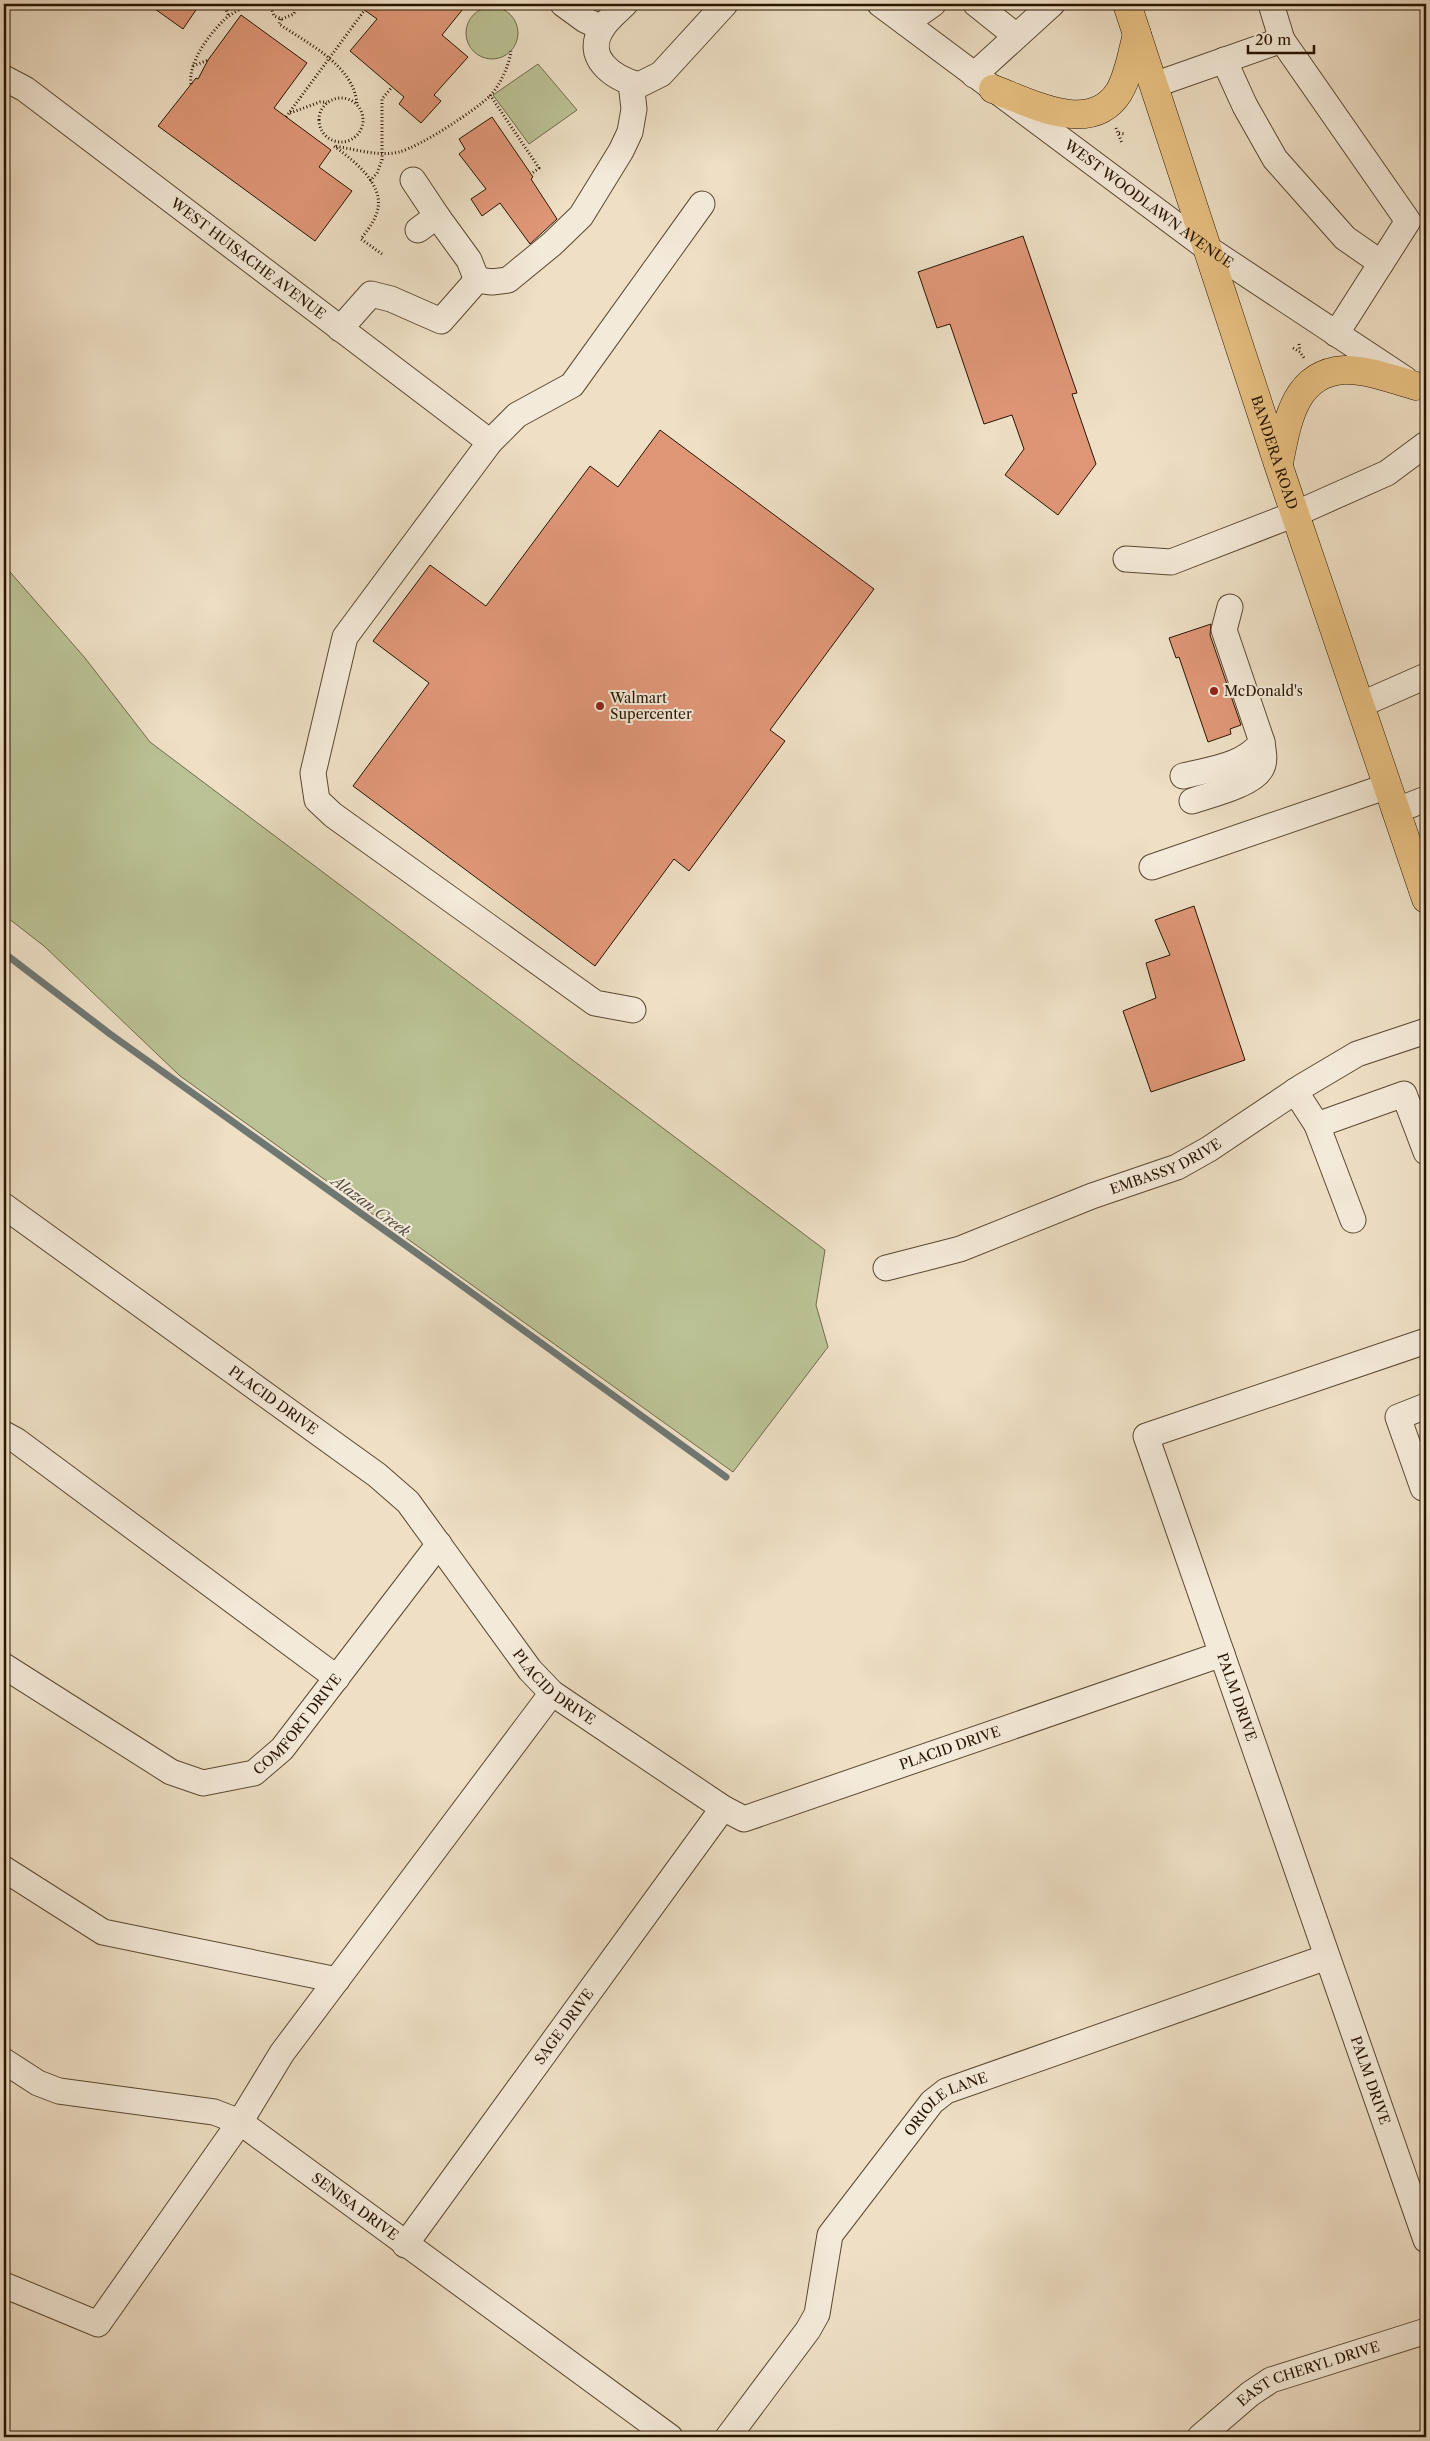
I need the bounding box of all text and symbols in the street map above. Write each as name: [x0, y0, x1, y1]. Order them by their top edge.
scale bar: [1248, 22, 1314, 54]
text: 20 m: [1255, 30, 1291, 49]
street label: WEST WOODLAWN AVENUE: [1060, 135, 1237, 272]
street label: WEST HUISACHE AVENUE: [166, 193, 329, 323]
street label: BANDERA ROAD: [1247, 393, 1302, 512]
place label: McDonald's: [1224, 682, 1303, 700]
marker: McDonald's: [1208, 685, 1220, 697]
place label: Walmart Supercenter: [609, 689, 692, 723]
marker: Walmart Supercenter: [594, 700, 606, 712]
street label: EMBASSY DRIVE: [1107, 1134, 1225, 1198]
water label: Alazan Creek: [326, 1170, 414, 1241]
street label: PLACID DRIVE: [225, 1362, 322, 1438]
street label: PLACID DRIVE: [509, 1646, 599, 1729]
street label: PALM DRIVE: [1213, 1650, 1261, 1744]
street label: COMFORT DRIVE: [249, 1670, 345, 1779]
street label: PLACID DRIVE: [897, 1722, 1003, 1774]
street label: SAGE DRIVE: [530, 1985, 597, 2068]
street label: PALM DRIVE: [1347, 2034, 1394, 2127]
street label: ORIOLE LANE: [900, 2068, 990, 2140]
street label: SENISA DRIVE: [308, 2169, 402, 2244]
street label: EAST CHERYL DRIVE: [1233, 2337, 1382, 2410]

